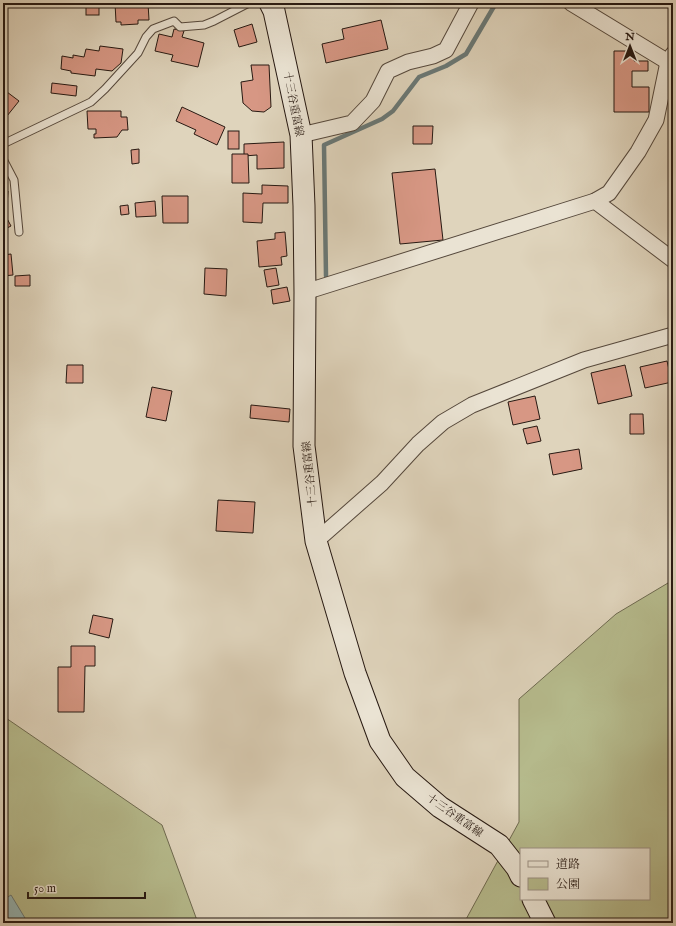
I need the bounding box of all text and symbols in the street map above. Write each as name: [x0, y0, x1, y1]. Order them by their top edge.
north arrow: [610, 26, 650, 66]
text: N: [624, 30, 635, 44]
street label: 十三谷重富線: [280, 70, 306, 138]
street label: 十三谷重富線: [300, 440, 320, 507]
street label: 十三谷重富線: [423, 791, 485, 840]
legend: [520, 848, 650, 900]
text: 道路: [556, 857, 580, 872]
scale bar: [28, 874, 145, 900]
text: 公園: [556, 877, 580, 892]
text: 50 m: [34, 881, 56, 896]

